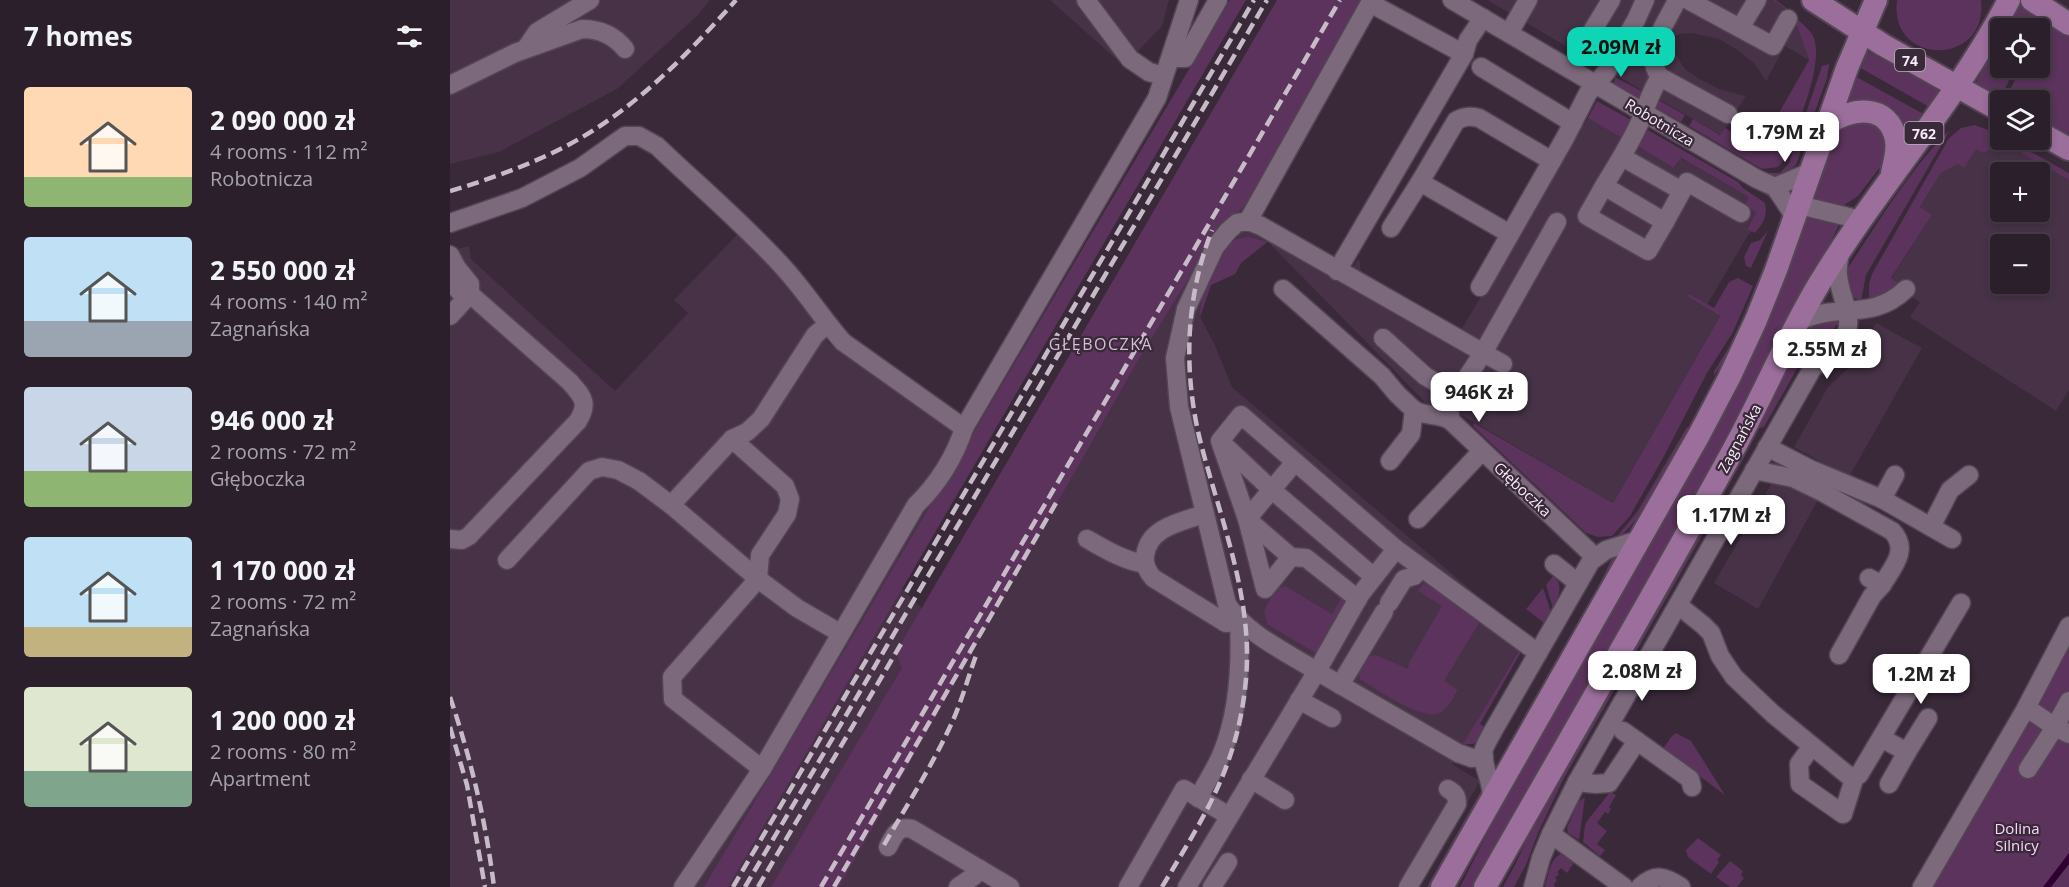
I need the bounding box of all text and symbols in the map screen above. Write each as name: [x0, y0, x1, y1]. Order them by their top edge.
text: 7 homes: [24, 18, 133, 54]
map controls: [1990, 18, 2050, 294]
button: locate: [1990, 18, 2050, 78]
icon: filters: [393, 20, 426, 53]
pin: 2.09M zł: [1559, 27, 1683, 78]
text: 2.09M zł: [1581, 33, 1661, 60]
road number: 74: [1895, 49, 1925, 71]
button: layers: [1990, 90, 2050, 150]
street label: Robotnicza: [1622, 94, 1698, 150]
text: 2 090 000 zł: [210, 102, 355, 138]
icon: home: [72, 111, 144, 183]
pin: 1.79M zł: [1723, 112, 1847, 163]
text: 1.79M zł: [1745, 118, 1825, 145]
road number: 762: [1904, 122, 1944, 144]
text: 4 rooms · 112 m²: [210, 138, 368, 165]
button: +: [1990, 162, 2050, 222]
text: Robotnicza: [210, 165, 313, 192]
button: −: [1990, 234, 2050, 294]
text: 2 550 000 zł: [210, 252, 355, 288]
icon: home: [72, 261, 144, 333]
text: 4 rooms · 140 m²: [210, 288, 368, 315]
text: Zagnańska: [210, 315, 310, 342]
pin: 2.55M zł: [1765, 329, 1889, 380]
district label: GŁĘBOCZKA: [1049, 333, 1153, 355]
text: 2.55M zł: [1787, 335, 1867, 362]
pin: 946K zł: [1424, 372, 1534, 423]
text: 946K zł: [1445, 378, 1513, 405]
street label: Zagnańska: [1713, 400, 1765, 476]
text: 946 000 zł: [210, 402, 333, 438]
icon: home: [72, 411, 144, 483]
text: 2 rooms · 72 m²: [210, 438, 356, 465]
street label: Głęboczka: [1490, 457, 1556, 521]
text: Głęboczka: [210, 465, 306, 492]
pin: 1.17M zł: [1669, 495, 1793, 546]
text: 1.17M zł: [1691, 501, 1771, 528]
text: 1 170 000 zł: [210, 552, 355, 588]
icon: home: [72, 561, 144, 633]
text: 2 rooms · 72 m²: [210, 588, 356, 615]
text: Zagnańska: [210, 615, 310, 642]
pin: 2.08M zł: [1580, 651, 1704, 702]
pin: 1.2M zł: [1866, 654, 1976, 705]
text: 2.08M zł: [1602, 657, 1682, 684]
text: 1.2M zł: [1887, 660, 1955, 687]
text: 1 200 000 zł: [210, 702, 355, 738]
icon: home: [72, 711, 144, 783]
text: 2 rooms · 80 m²: [210, 738, 356, 765]
text: Apartment: [210, 765, 310, 792]
park label: Dolina Silnicy: [1994, 818, 2040, 855]

